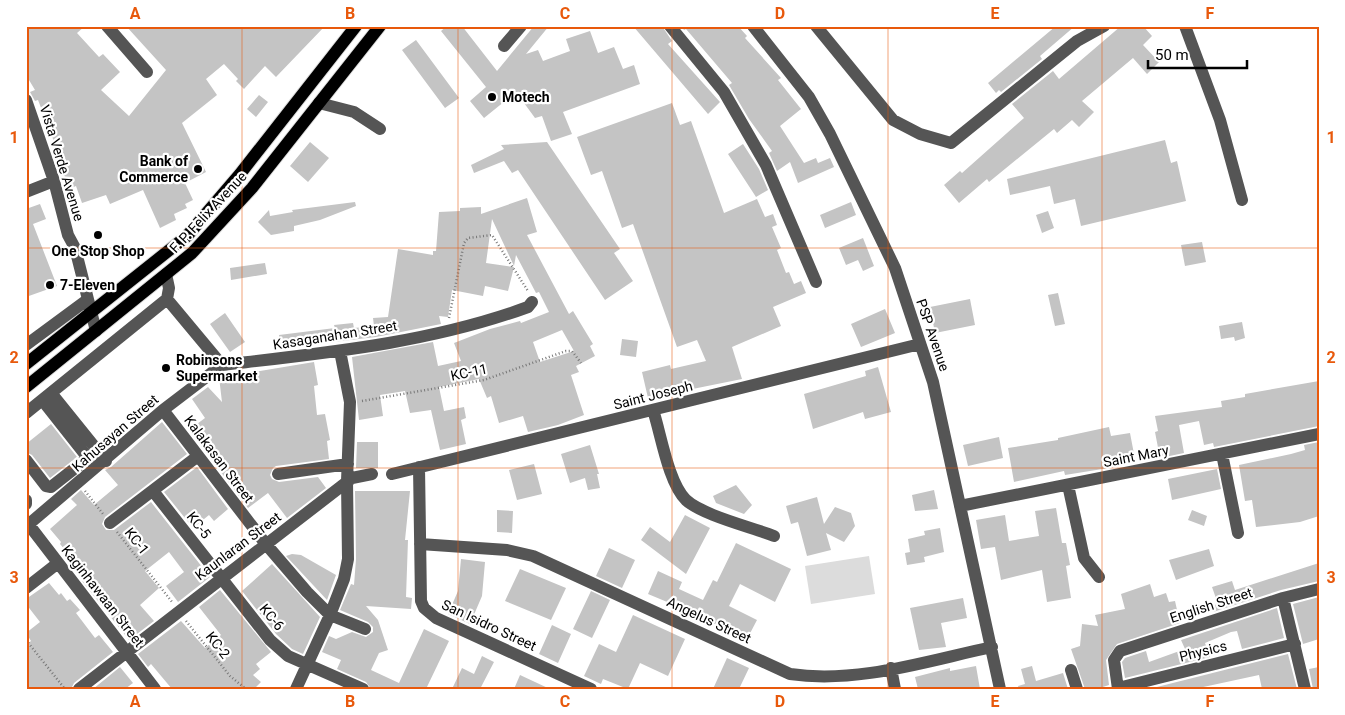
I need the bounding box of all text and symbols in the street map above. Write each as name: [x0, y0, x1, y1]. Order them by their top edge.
text: A: [130, 4, 141, 23]
text: B: [345, 4, 355, 23]
text: C: [560, 4, 570, 23]
text: D: [775, 4, 785, 23]
text: E: [991, 4, 1000, 23]
text: F: [1206, 4, 1215, 23]
scale bar: [1148, 38, 1246, 70]
text: 50 m: [1155, 46, 1189, 64]
place label: Motech: [502, 89, 550, 105]
marker: Motech: [486, 91, 498, 103]
street label: Vista Verde Avenue: [37, 103, 87, 223]
text: 1: [9, 128, 19, 147]
text: 1: [1326, 128, 1336, 147]
place label: Bank of Commerce: [119, 153, 189, 185]
marker: Bank of Commerce: [192, 163, 204, 175]
street label: F. P. Felix Avenue: [166, 168, 250, 256]
marker: One Stop Shop: [92, 229, 104, 241]
place label: One Stop Shop: [51, 243, 145, 259]
place label: 7-Eleven: [60, 277, 115, 293]
marker: 7-Eleven: [44, 279, 56, 291]
street label: PSP Avenue: [913, 297, 953, 373]
street label: Kasaganahan Street: [272, 317, 399, 353]
text: 2: [9, 348, 19, 367]
text: 2: [1326, 348, 1336, 367]
place label: Robinsons Supermarket: [176, 352, 258, 384]
street label: KC-11: [449, 360, 489, 384]
marker: Robinsons Supermarket: [160, 362, 172, 374]
street label: Saint Joseph: [612, 377, 694, 413]
street label: Kahusayan Street: [69, 391, 162, 475]
street label: Kalakasan Street: [181, 412, 257, 506]
street label: Saint Mary: [1102, 442, 1171, 470]
street label: KC-5: [184, 508, 214, 542]
street label: Kaunlaran Street: [192, 508, 284, 583]
street label: KC-1: [122, 524, 152, 558]
street label: Kaginhawaan Street: [58, 542, 148, 650]
text: 3: [9, 568, 19, 587]
text: 3: [1326, 568, 1336, 587]
street label: English Street: [1168, 584, 1255, 626]
street label: Angelus Street: [664, 594, 754, 647]
street label: San Isidro Street: [439, 596, 539, 654]
street label: KC-6: [257, 601, 288, 634]
street label: KC-2: [203, 628, 233, 662]
street label: Physics: [1178, 637, 1228, 665]
text: A: [130, 692, 141, 711]
text: B: [345, 692, 355, 711]
text: C: [560, 692, 570, 711]
text: D: [775, 692, 785, 711]
text: E: [991, 692, 1000, 711]
text: F: [1206, 692, 1215, 711]

